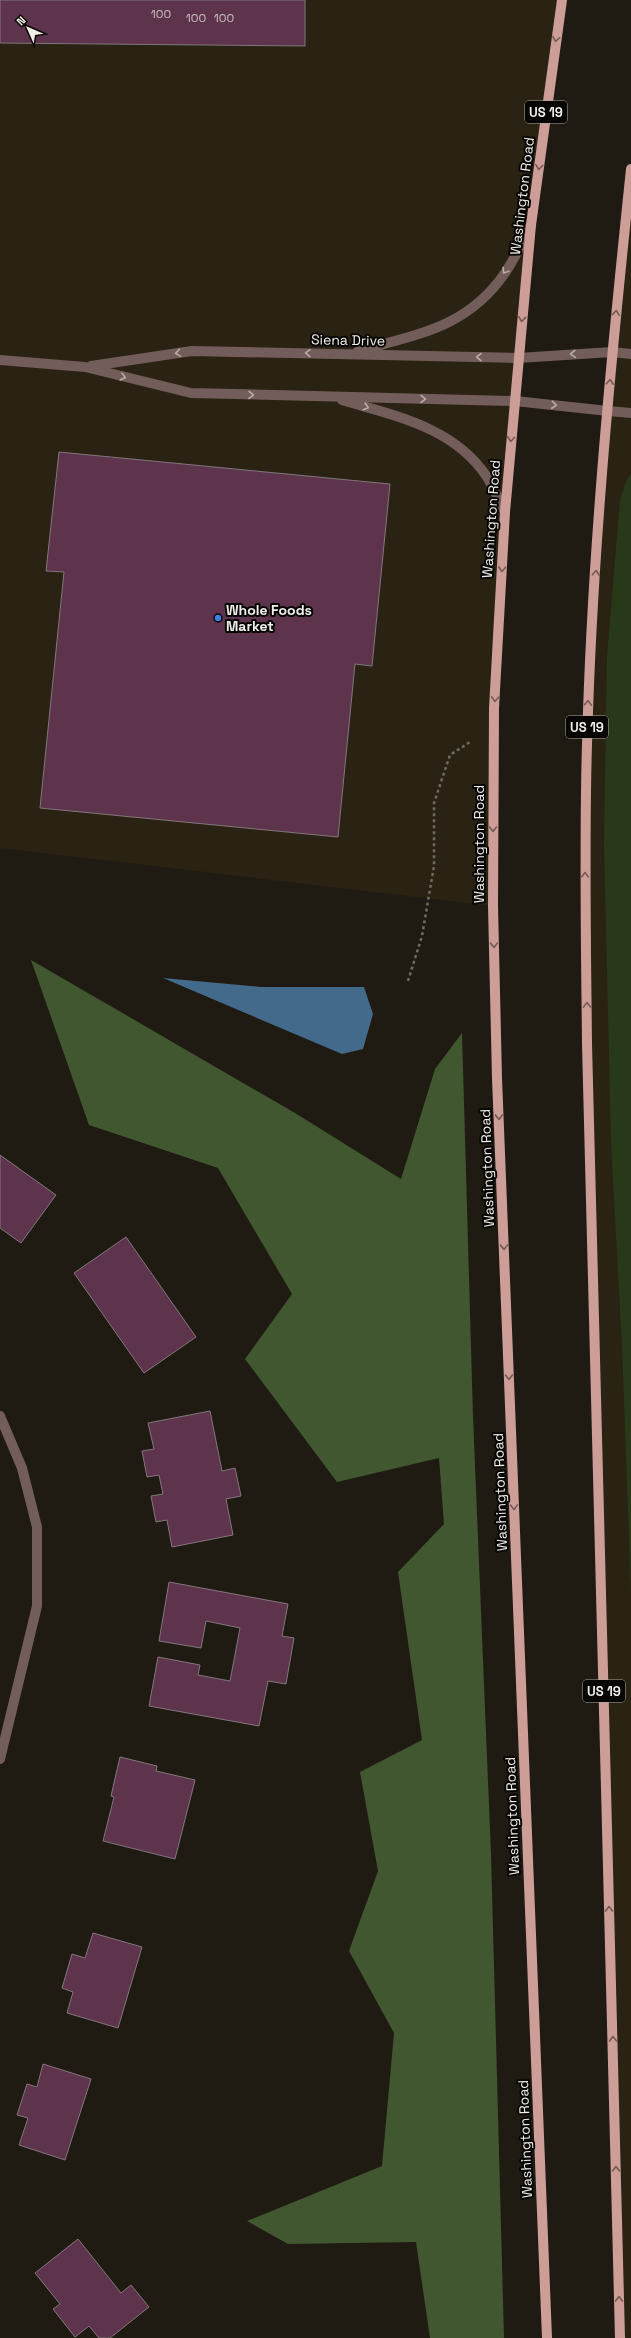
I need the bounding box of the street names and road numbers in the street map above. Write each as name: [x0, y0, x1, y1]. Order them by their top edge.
road number: US 19: [525, 101, 567, 123]
street label: Washington Road: [506, 136, 538, 256]
street label: Siena Drive: [311, 330, 385, 350]
street label: Washington Road: [478, 459, 504, 579]
road number: US 19: [566, 716, 608, 738]
street label: Washington Road: [470, 785, 488, 903]
street label: Washington Road: [476, 1108, 498, 1228]
street label: Washington Road: [489, 1432, 511, 1552]
road number: US 19: [583, 1680, 625, 1702]
street label: Washington Road: [501, 1756, 523, 1876]
street label: Washington Road: [514, 2079, 536, 2199]

